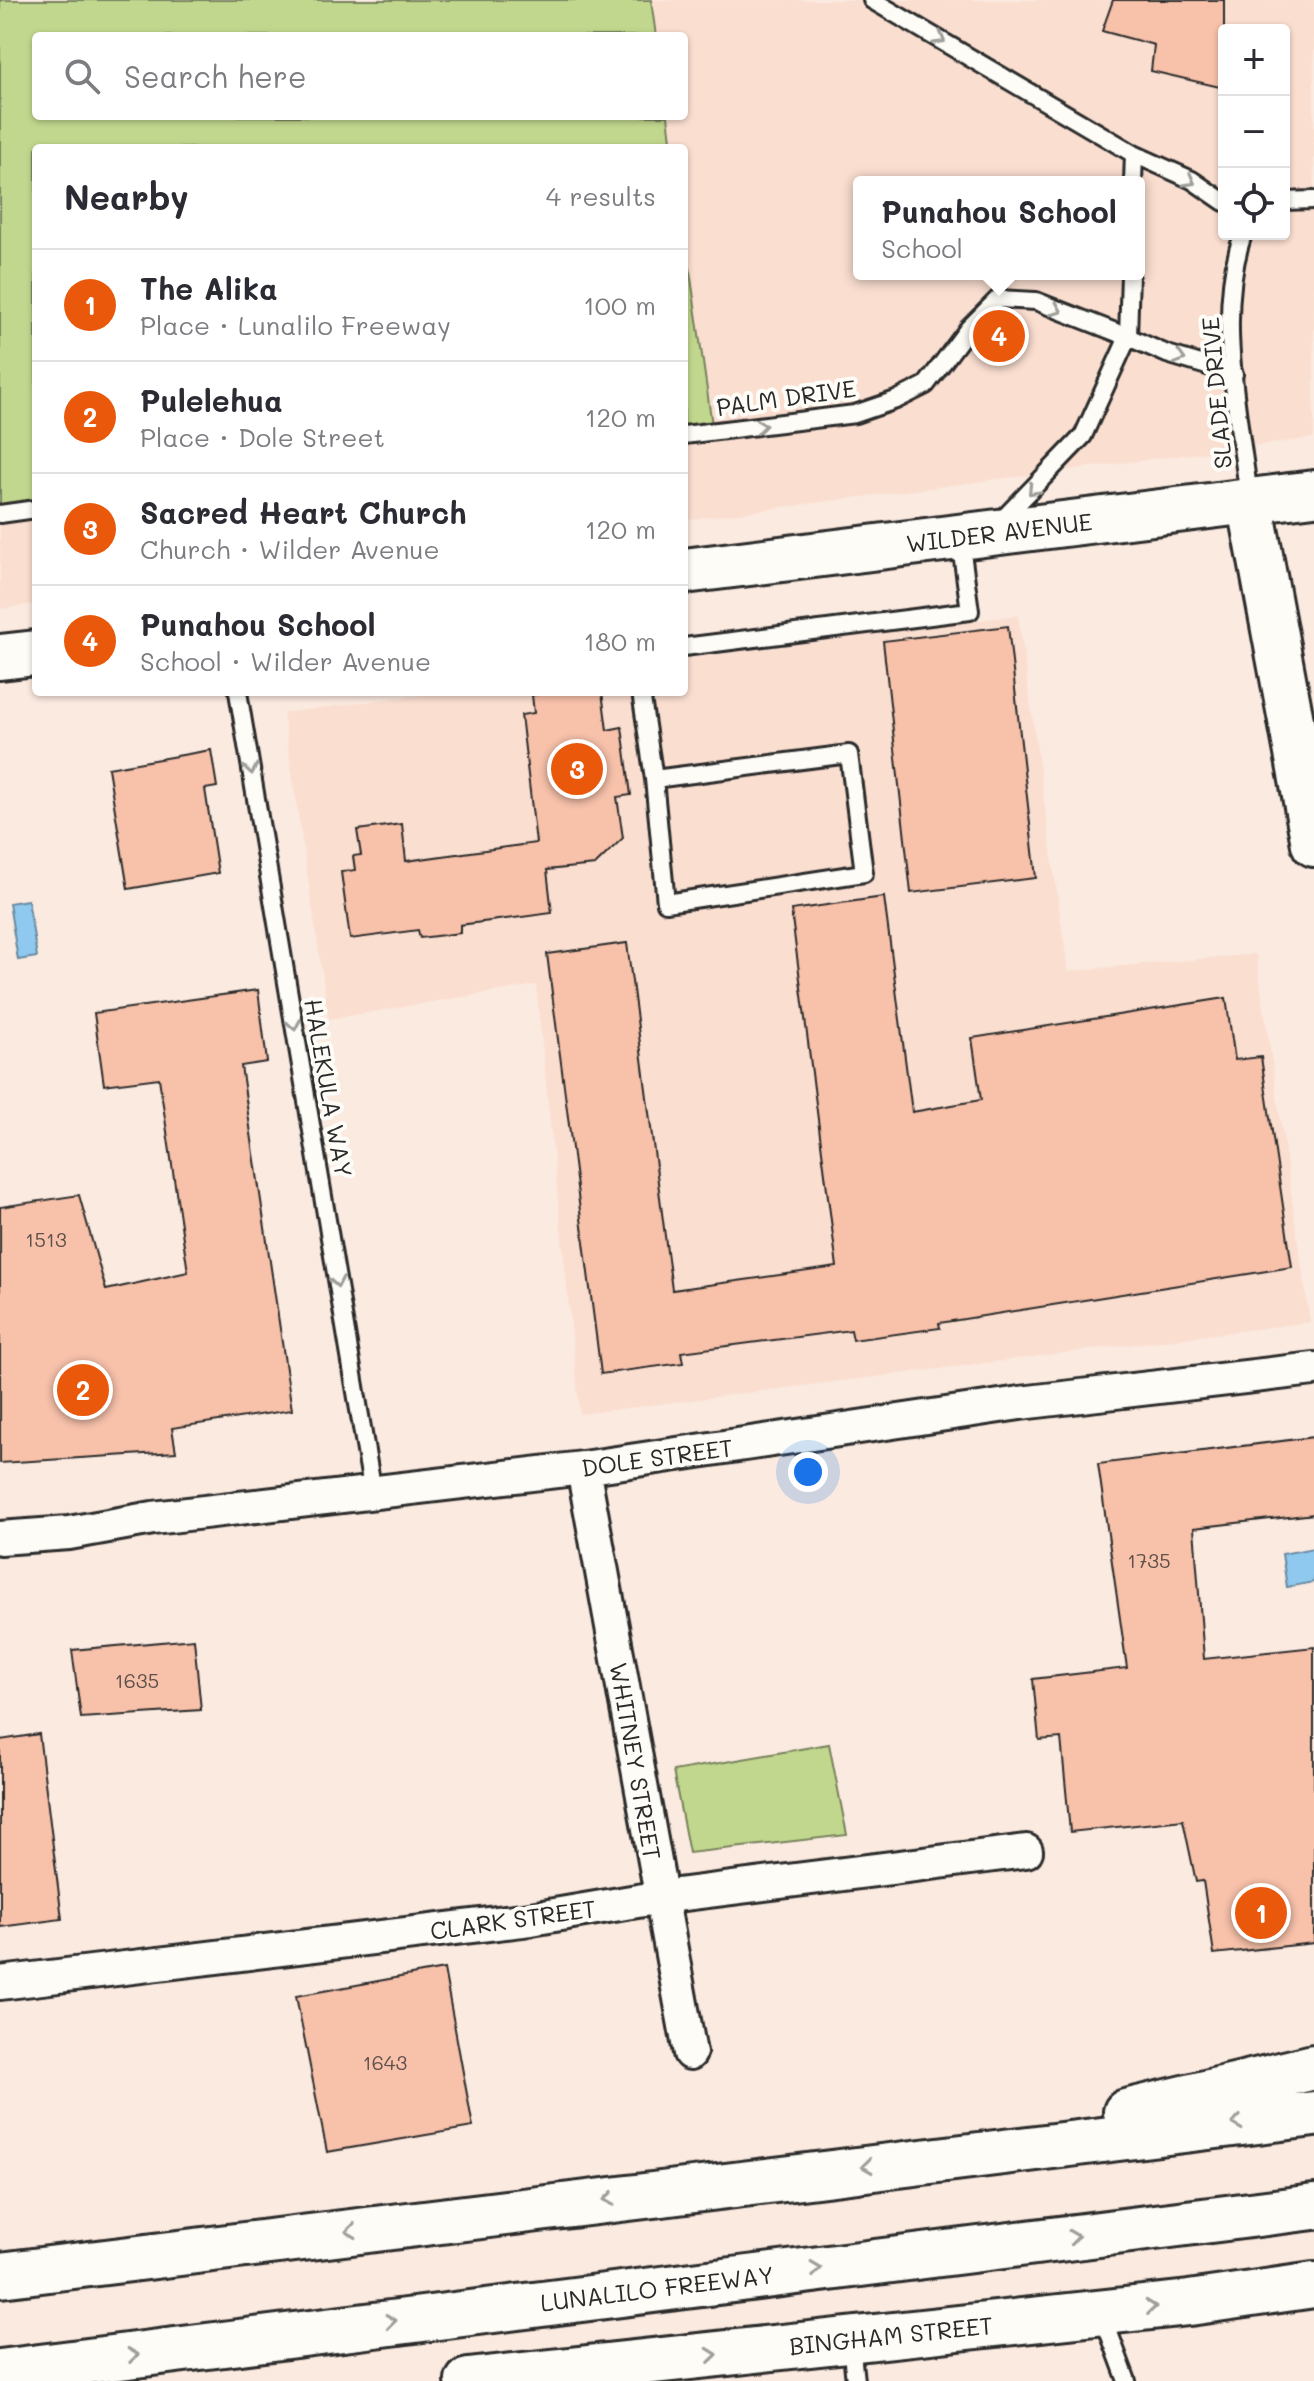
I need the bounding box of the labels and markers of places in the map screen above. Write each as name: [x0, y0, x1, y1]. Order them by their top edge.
pin: 4: [973, 306, 1025, 366]
pin: 3: [551, 739, 603, 799]
pin: 2: [57, 1360, 109, 1420]
pin: 1: [1235, 1883, 1287, 1943]

